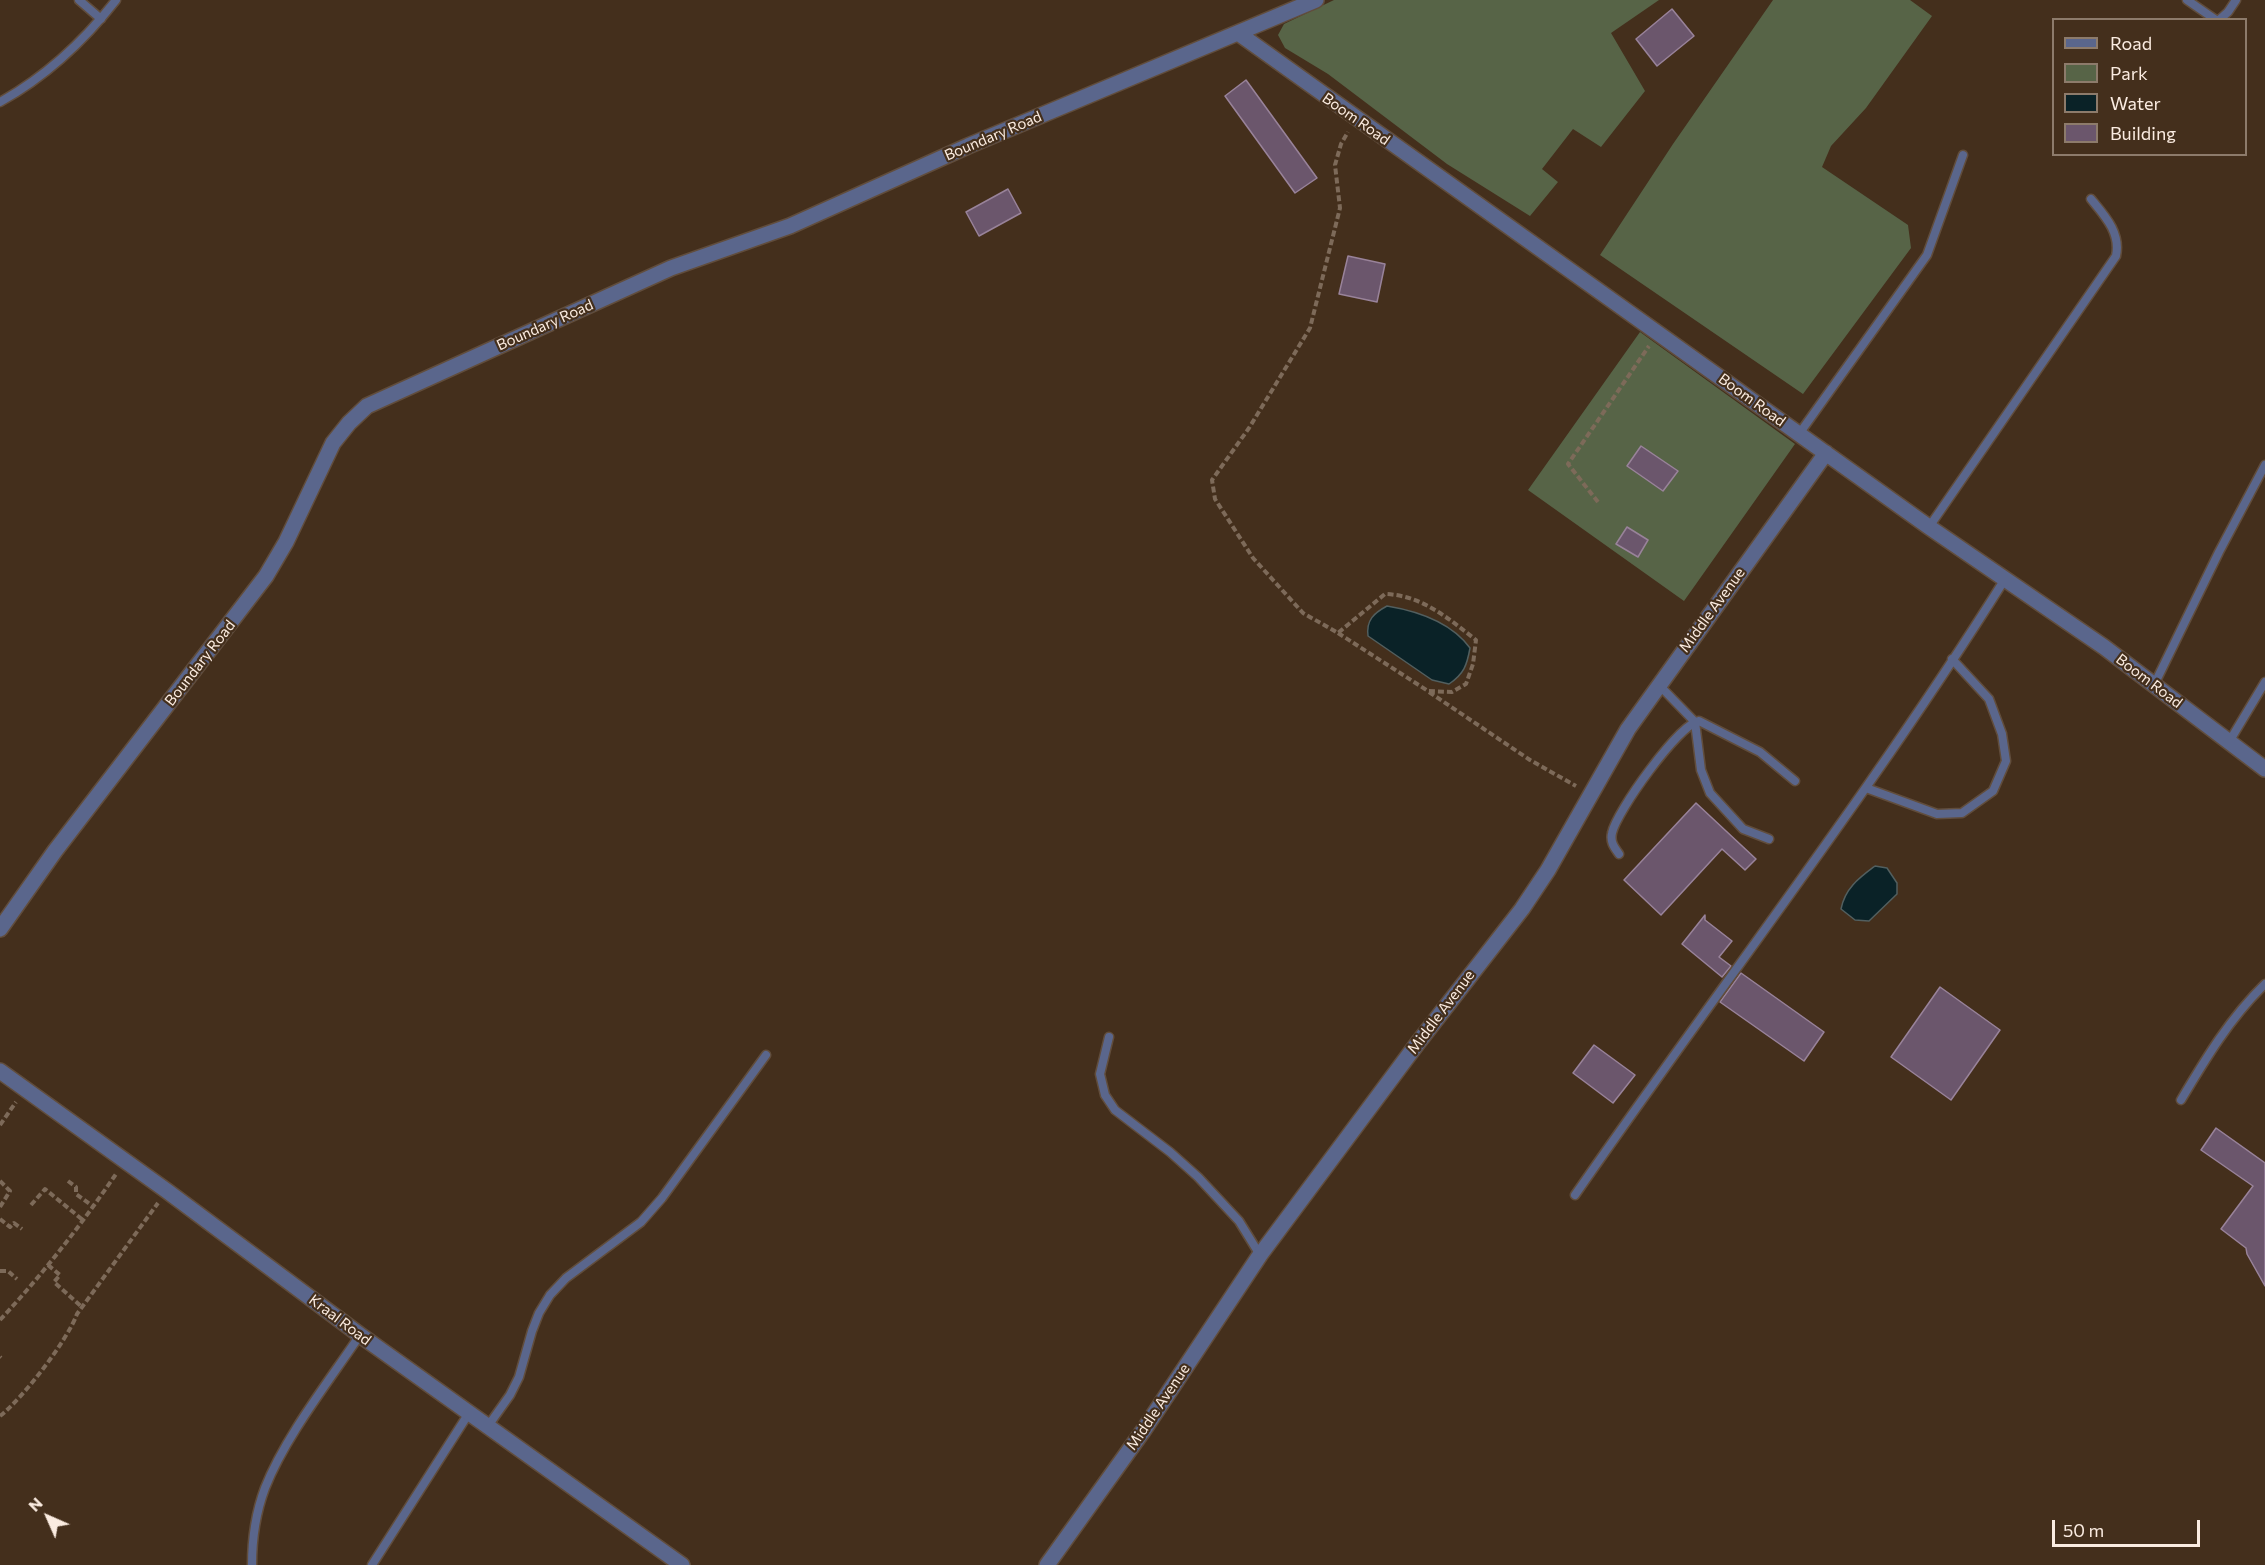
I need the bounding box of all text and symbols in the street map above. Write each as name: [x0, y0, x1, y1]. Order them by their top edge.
legend: [2052, 18, 2247, 156]
text: Road: [2110, 32, 2152, 54]
text: Park: [2110, 62, 2148, 84]
street label: Boom Road: [1319, 89, 1393, 149]
text: Water: [2110, 92, 2161, 114]
street label: Boundary Road: [942, 107, 1044, 165]
text: Building: [2110, 122, 2176, 144]
street label: Boundary Road: [494, 296, 596, 354]
street label: Boom Road: [1715, 370, 1789, 430]
street label: Middle Avenue: [1675, 564, 1749, 656]
street label: Boundary Road: [161, 617, 239, 709]
street label: Boom Road: [2112, 650, 2186, 712]
street label: Middle Avenue: [1404, 967, 1478, 1057]
street label: Kraal Road: [305, 1291, 375, 1349]
street label: Middle Avenue: [1123, 1360, 1193, 1454]
north arrow: [18, 1487, 78, 1547]
text: N: [24, 1493, 46, 1515]
scale bar: [2055, 1508, 2204, 1546]
text: 50 m: [2063, 1519, 2104, 1541]

